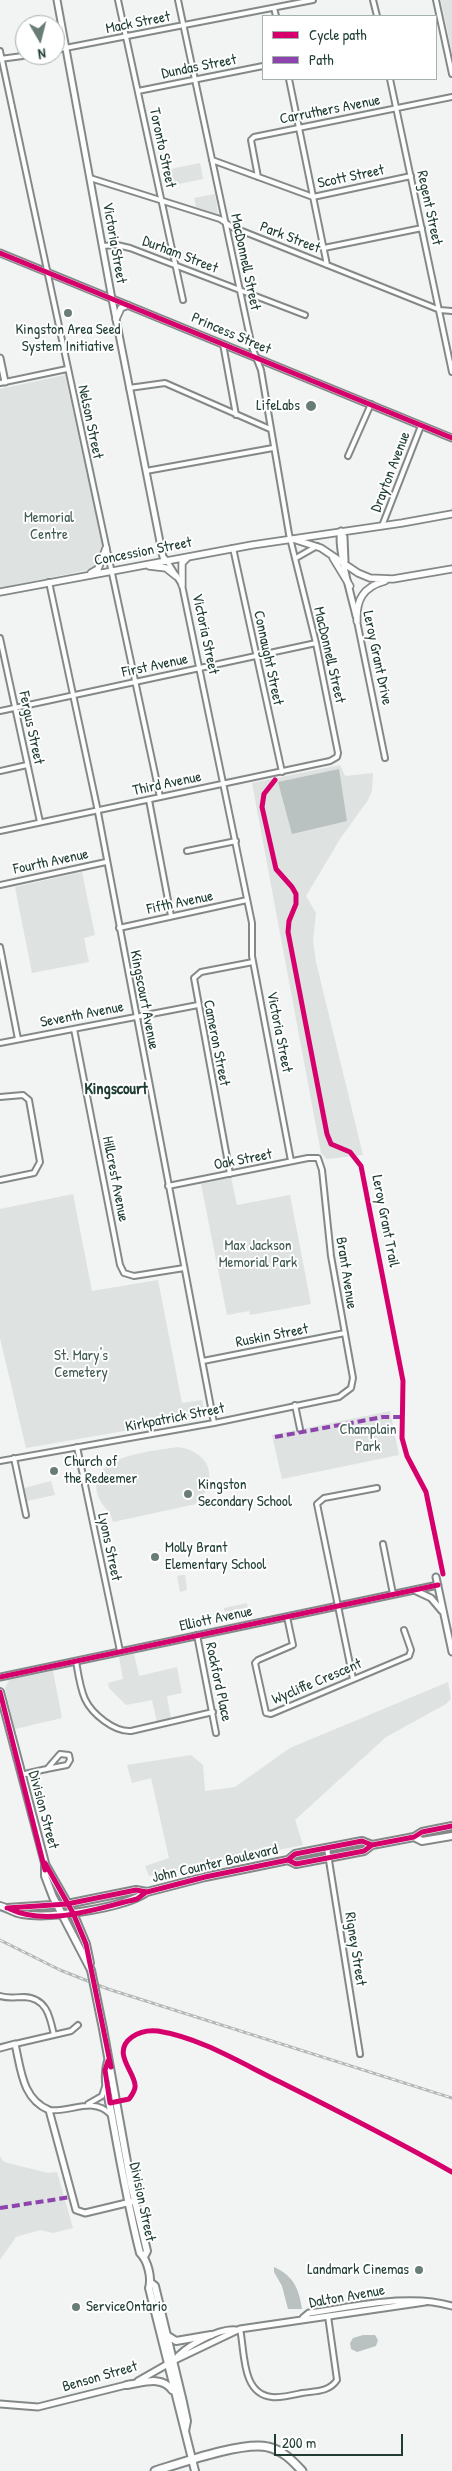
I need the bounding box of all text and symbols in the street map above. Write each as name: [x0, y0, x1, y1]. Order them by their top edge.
street label: Mack Street: [104, 8, 172, 38]
north arrow: [15, 15, 65, 65]
legend: [262, 15, 437, 80]
text: Cycle path: [309, 24, 367, 45]
text: N: [37, 44, 47, 64]
text: Path: [309, 49, 334, 70]
street label: Dundas Street: [160, 51, 238, 83]
street label: Carruthers Avenue: [278, 91, 382, 129]
street label: Toronto Street: [145, 106, 179, 190]
street label: Scott Street: [316, 161, 386, 193]
street label: Regent Street: [412, 169, 446, 247]
street label: Victoria Street: [98, 201, 130, 285]
street label: MacDonnell Street: [226, 212, 264, 312]
street label: Park Street: [257, 218, 323, 258]
street label: Durham Street: [140, 232, 220, 278]
marker: Kingston Area Seed System Initiative: [62, 307, 74, 319]
street label: Princess Street: [188, 309, 274, 359]
place label: Kingston Area Seed System Initiative: [16, 321, 120, 356]
street label: Nelson Street: [73, 383, 107, 461]
place label: LifeLabs: [256, 397, 300, 415]
marker: LifeLabs: [304, 399, 318, 413]
street label: Drayton Avenue: [367, 429, 415, 515]
park label: Memorial Centre: [24, 509, 74, 544]
street label: Concession Street: [93, 534, 193, 570]
street label: Victoria Street: [188, 592, 222, 676]
street label: MacDonnell Street: [309, 605, 349, 705]
street label: Connaught Street: [249, 609, 287, 707]
street label: Leroy Grant Drive: [358, 609, 396, 707]
street label: First Avenue: [120, 650, 190, 682]
street label: Fergus Street: [14, 690, 48, 766]
street label: Third Avenue: [131, 768, 203, 800]
street label: Fourth Avenue: [12, 845, 90, 879]
street label: Fifth Avenue: [145, 887, 215, 919]
street label: Kingscourt Avenue: [126, 949, 162, 1051]
street label: Victoria Street: [262, 990, 296, 1074]
street label: Seventh Avenue: [39, 998, 125, 1032]
street label: Cameron Street: [199, 998, 233, 1088]
district label: Kingscourt: [84, 1080, 148, 1100]
street label: Hillcrest Avenue: [98, 1135, 132, 1223]
street label: Oak Street: [212, 1146, 274, 1174]
street label: Leroy Grant Trail: [367, 1173, 403, 1269]
street label: Brant Avenue: [331, 1236, 361, 1310]
park label: Max Jackson Memorial Park: [219, 1237, 297, 1272]
street label: Ruskin Street: [234, 1320, 310, 1352]
park label: St. Mary's Cemetery: [54, 1347, 108, 1382]
street label: Kirkpatrick Street: [124, 1400, 226, 1436]
park label: Champlain Park: [339, 1421, 397, 1456]
place label: Church of the Redeemer: [64, 1453, 137, 1488]
marker: Church of the Redeemer: [48, 1465, 60, 1477]
place label: Kingston Secondary School: [198, 1476, 292, 1511]
marker: Kingston Secondary School: [182, 1488, 194, 1500]
street label: Lyons Street: [93, 1511, 125, 1583]
place label: Molly Brant Elementary School: [165, 1539, 266, 1574]
marker: Molly Brant Elementary School: [149, 1551, 161, 1563]
street label: Elliott Avenue: [178, 1602, 254, 1636]
street label: Rockford Place: [201, 1641, 235, 1723]
street label: Wycliffe Crescent: [270, 1655, 364, 1709]
street label: Division Street: [24, 1769, 62, 1851]
street label: John Counter Boulevard: [150, 1841, 280, 1887]
street label: Rigney Street: [340, 1911, 370, 1987]
street label: Division Street: [125, 2161, 159, 2243]
place label: Landmark Cinemas: [307, 2261, 409, 2279]
marker: Landmark Cinemas: [413, 2264, 425, 2276]
street label: Dalton Avenue: [308, 2281, 386, 2313]
place label: ServiceOntario: [86, 2298, 167, 2316]
marker: ServiceOntario: [70, 2301, 82, 2313]
street label: Benson Street: [60, 2358, 140, 2396]
scale bar: [277, 2424, 406, 2456]
text: 200 m: [282, 2432, 316, 2453]

